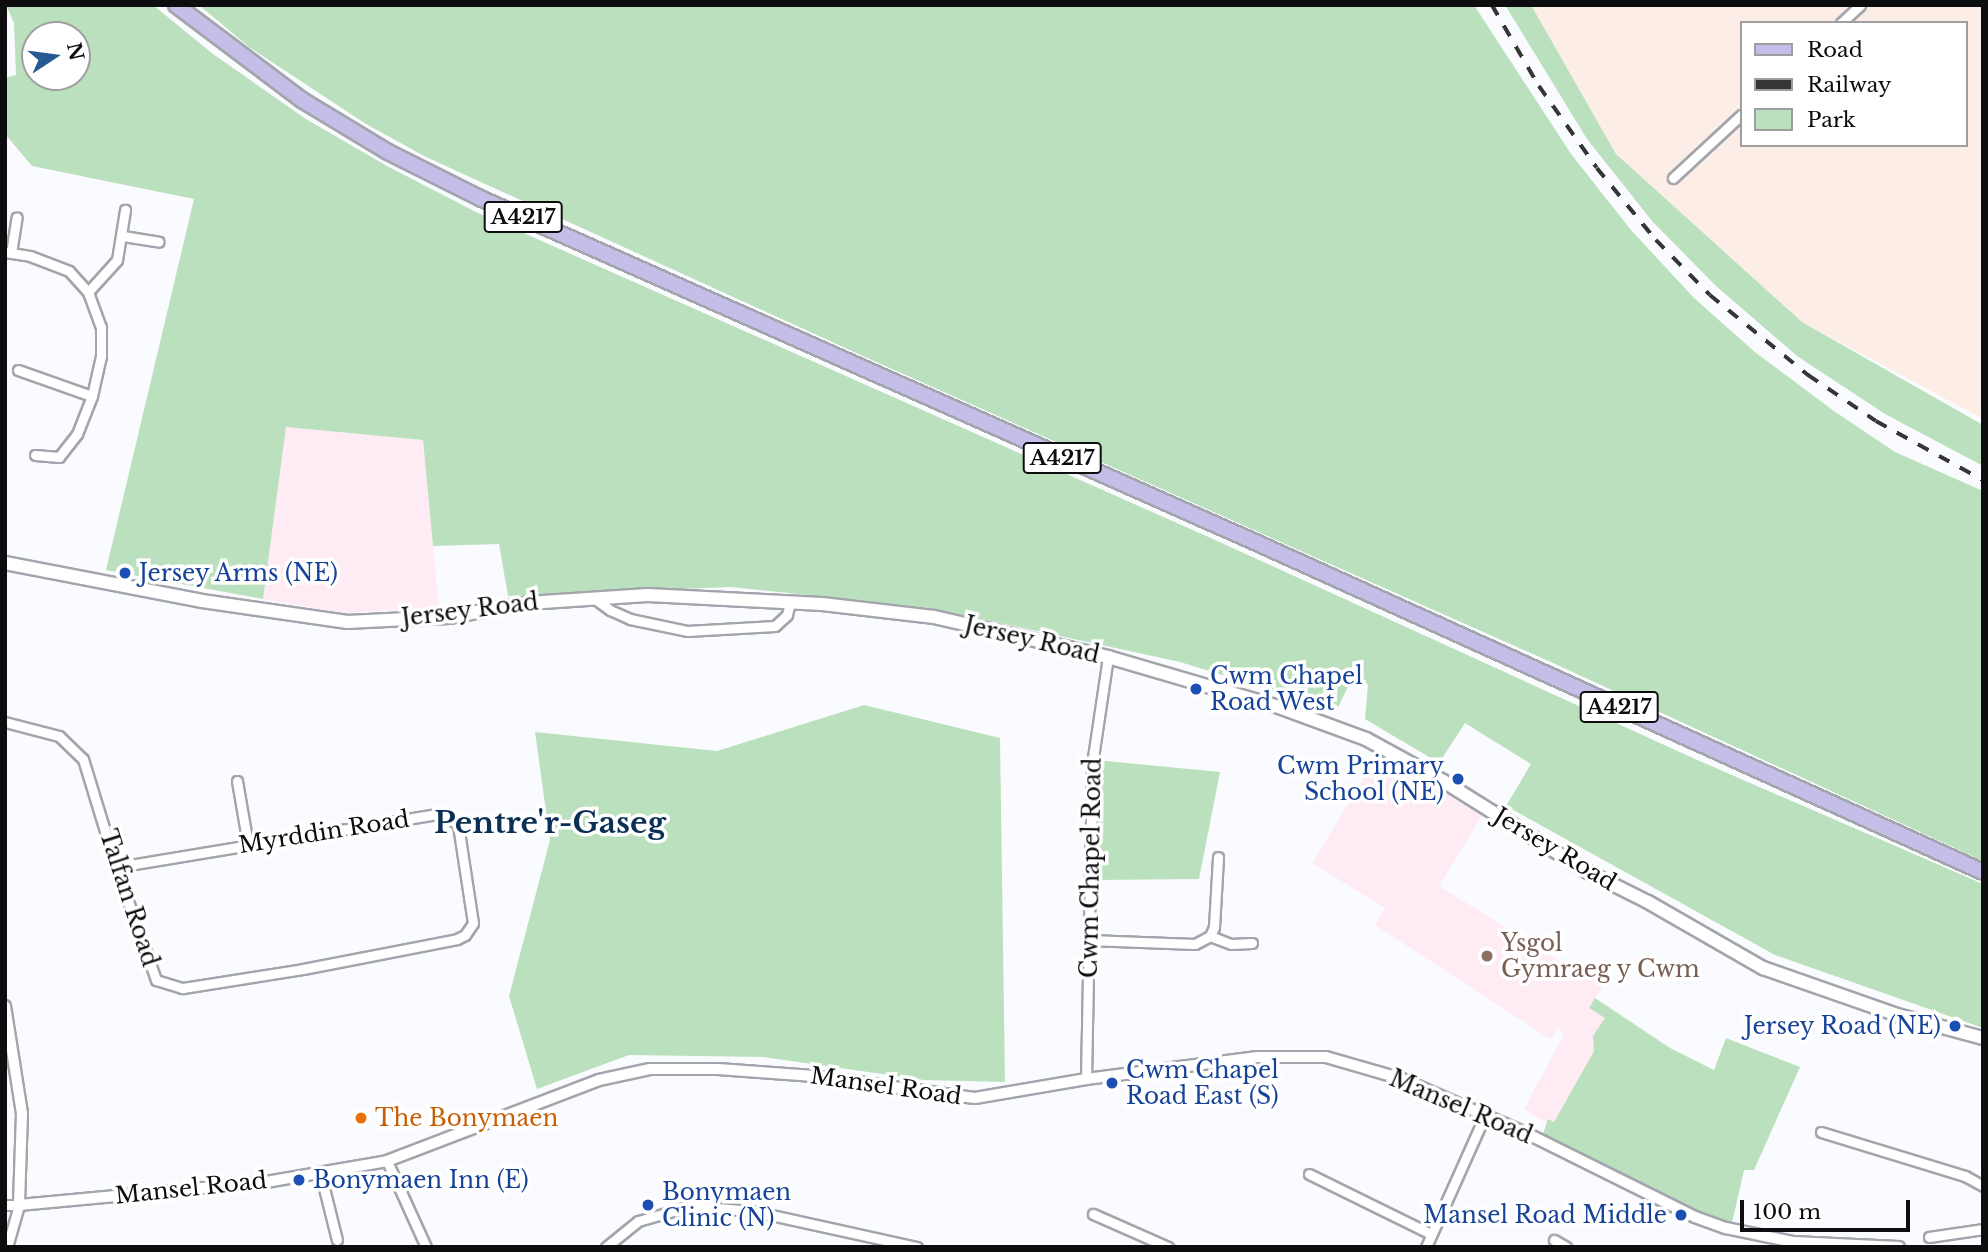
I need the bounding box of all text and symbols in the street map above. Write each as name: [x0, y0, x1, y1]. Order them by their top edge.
north arrow: [21, 21, 91, 91]
legend: [1740, 21, 1967, 147]
text: Road: [1807, 37, 1863, 63]
text: N: [62, 40, 88, 63]
text: Railway: [1807, 72, 1891, 98]
text: Park: [1807, 107, 1856, 133]
road number: A4217: [483, 200, 563, 234]
road number: A4217: [1022, 440, 1102, 476]
place label: Jersey Arms (NE): [139, 559, 339, 587]
marker: Jersey Arms (NE): [117, 565, 133, 581]
street label: Jersey Road: [400, 588, 540, 632]
street label: Jersey Road: [961, 611, 1103, 669]
place label: Cwm Chapel Road West: [1210, 662, 1363, 716]
marker: Cwm Chapel Road West: [1188, 681, 1204, 697]
road number: A4217: [1579, 690, 1659, 724]
place label: Cwm Primary School (NE): [1277, 752, 1444, 806]
street label: Cwm Chapel Road: [1075, 758, 1107, 978]
marker: Cwm Primary School (NE): [1450, 771, 1466, 787]
street label: Jersey Road: [1489, 802, 1621, 896]
street label: Myrddin Road: [237, 805, 411, 859]
district label: Pentre'r-Gaseg: [434, 805, 666, 841]
street label: Talfan Road: [94, 826, 164, 970]
place label: Ysgol Gymraeg y Cwm: [1501, 929, 1701, 983]
marker: Ysgol Gymraeg y Cwm: [1479, 948, 1495, 964]
place label: Jersey Road (NE): [1743, 1012, 1941, 1040]
marker: Jersey Road (NE): [1947, 1018, 1963, 1034]
place label: Cwm Chapel Road East (S): [1126, 1056, 1279, 1110]
street label: Mansel Road: [809, 1062, 963, 1110]
street label: Mansel Road: [1385, 1064, 1537, 1150]
marker: Cwm Chapel Road East (S): [1104, 1075, 1120, 1091]
place label: The Bonymaen: [375, 1104, 558, 1132]
marker: The Bonymaen: [353, 1110, 369, 1126]
street label: Mansel Road: [114, 1166, 268, 1210]
place label: Bonymaen Inn (E): [313, 1166, 529, 1194]
marker: Bonymaen Inn (E): [291, 1172, 307, 1188]
place label: Bonymaen Clinic (N): [662, 1178, 791, 1232]
scale bar: [1743, 1186, 1913, 1230]
marker: Bonymaen Clinic (N): [640, 1197, 656, 1213]
text: 100 m: [1753, 1199, 1821, 1225]
place label: Mansel Road Middle: [1423, 1201, 1667, 1229]
marker: Mansel Road Middle: [1673, 1207, 1689, 1223]

